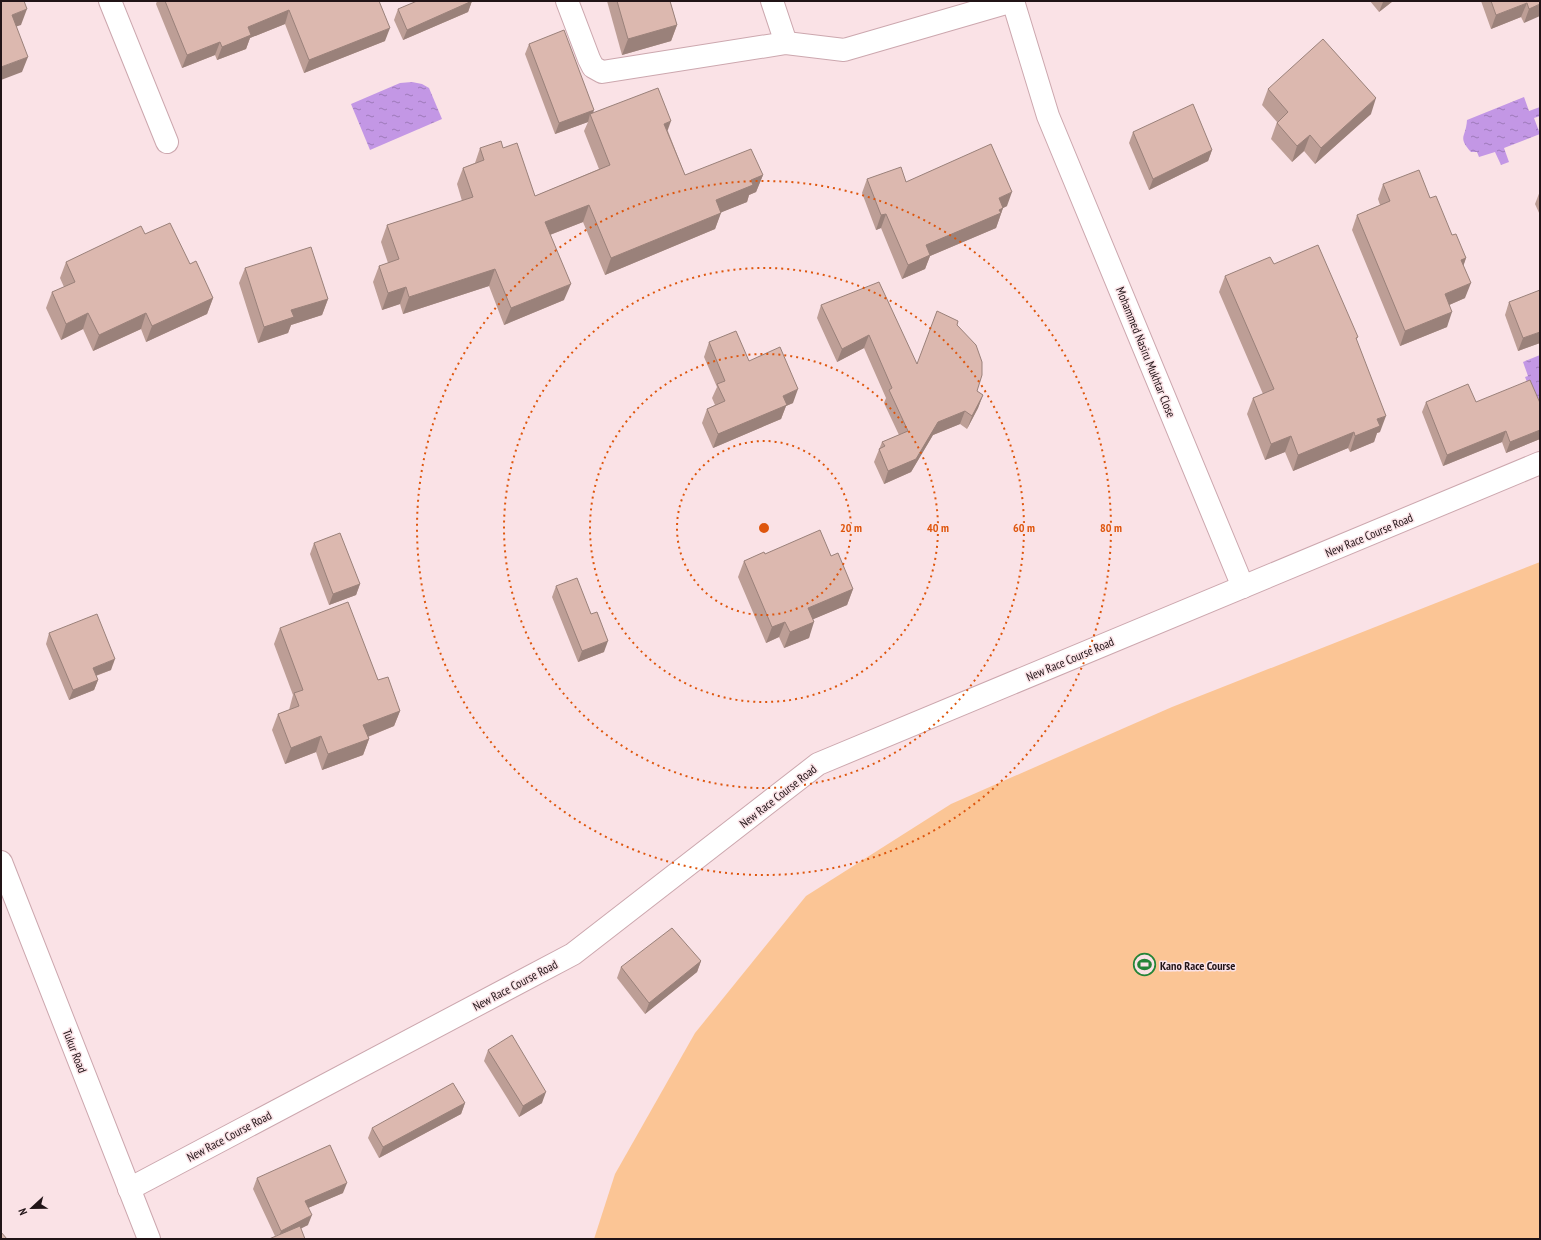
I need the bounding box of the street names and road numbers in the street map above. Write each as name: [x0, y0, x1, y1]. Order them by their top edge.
street label: Mohammed Nasiru Mukhtar Close: [1113, 285, 1179, 419]
street label: New Race Course Road: [1323, 510, 1415, 560]
street label: New Race Course Road: [1024, 634, 1116, 684]
street label: New Race Course Road: [736, 761, 820, 831]
street label: New Race Course Road: [470, 956, 560, 1014]
street label: Tukur Road: [60, 1027, 90, 1075]
street label: New Race Course Road: [184, 1107, 274, 1165]

